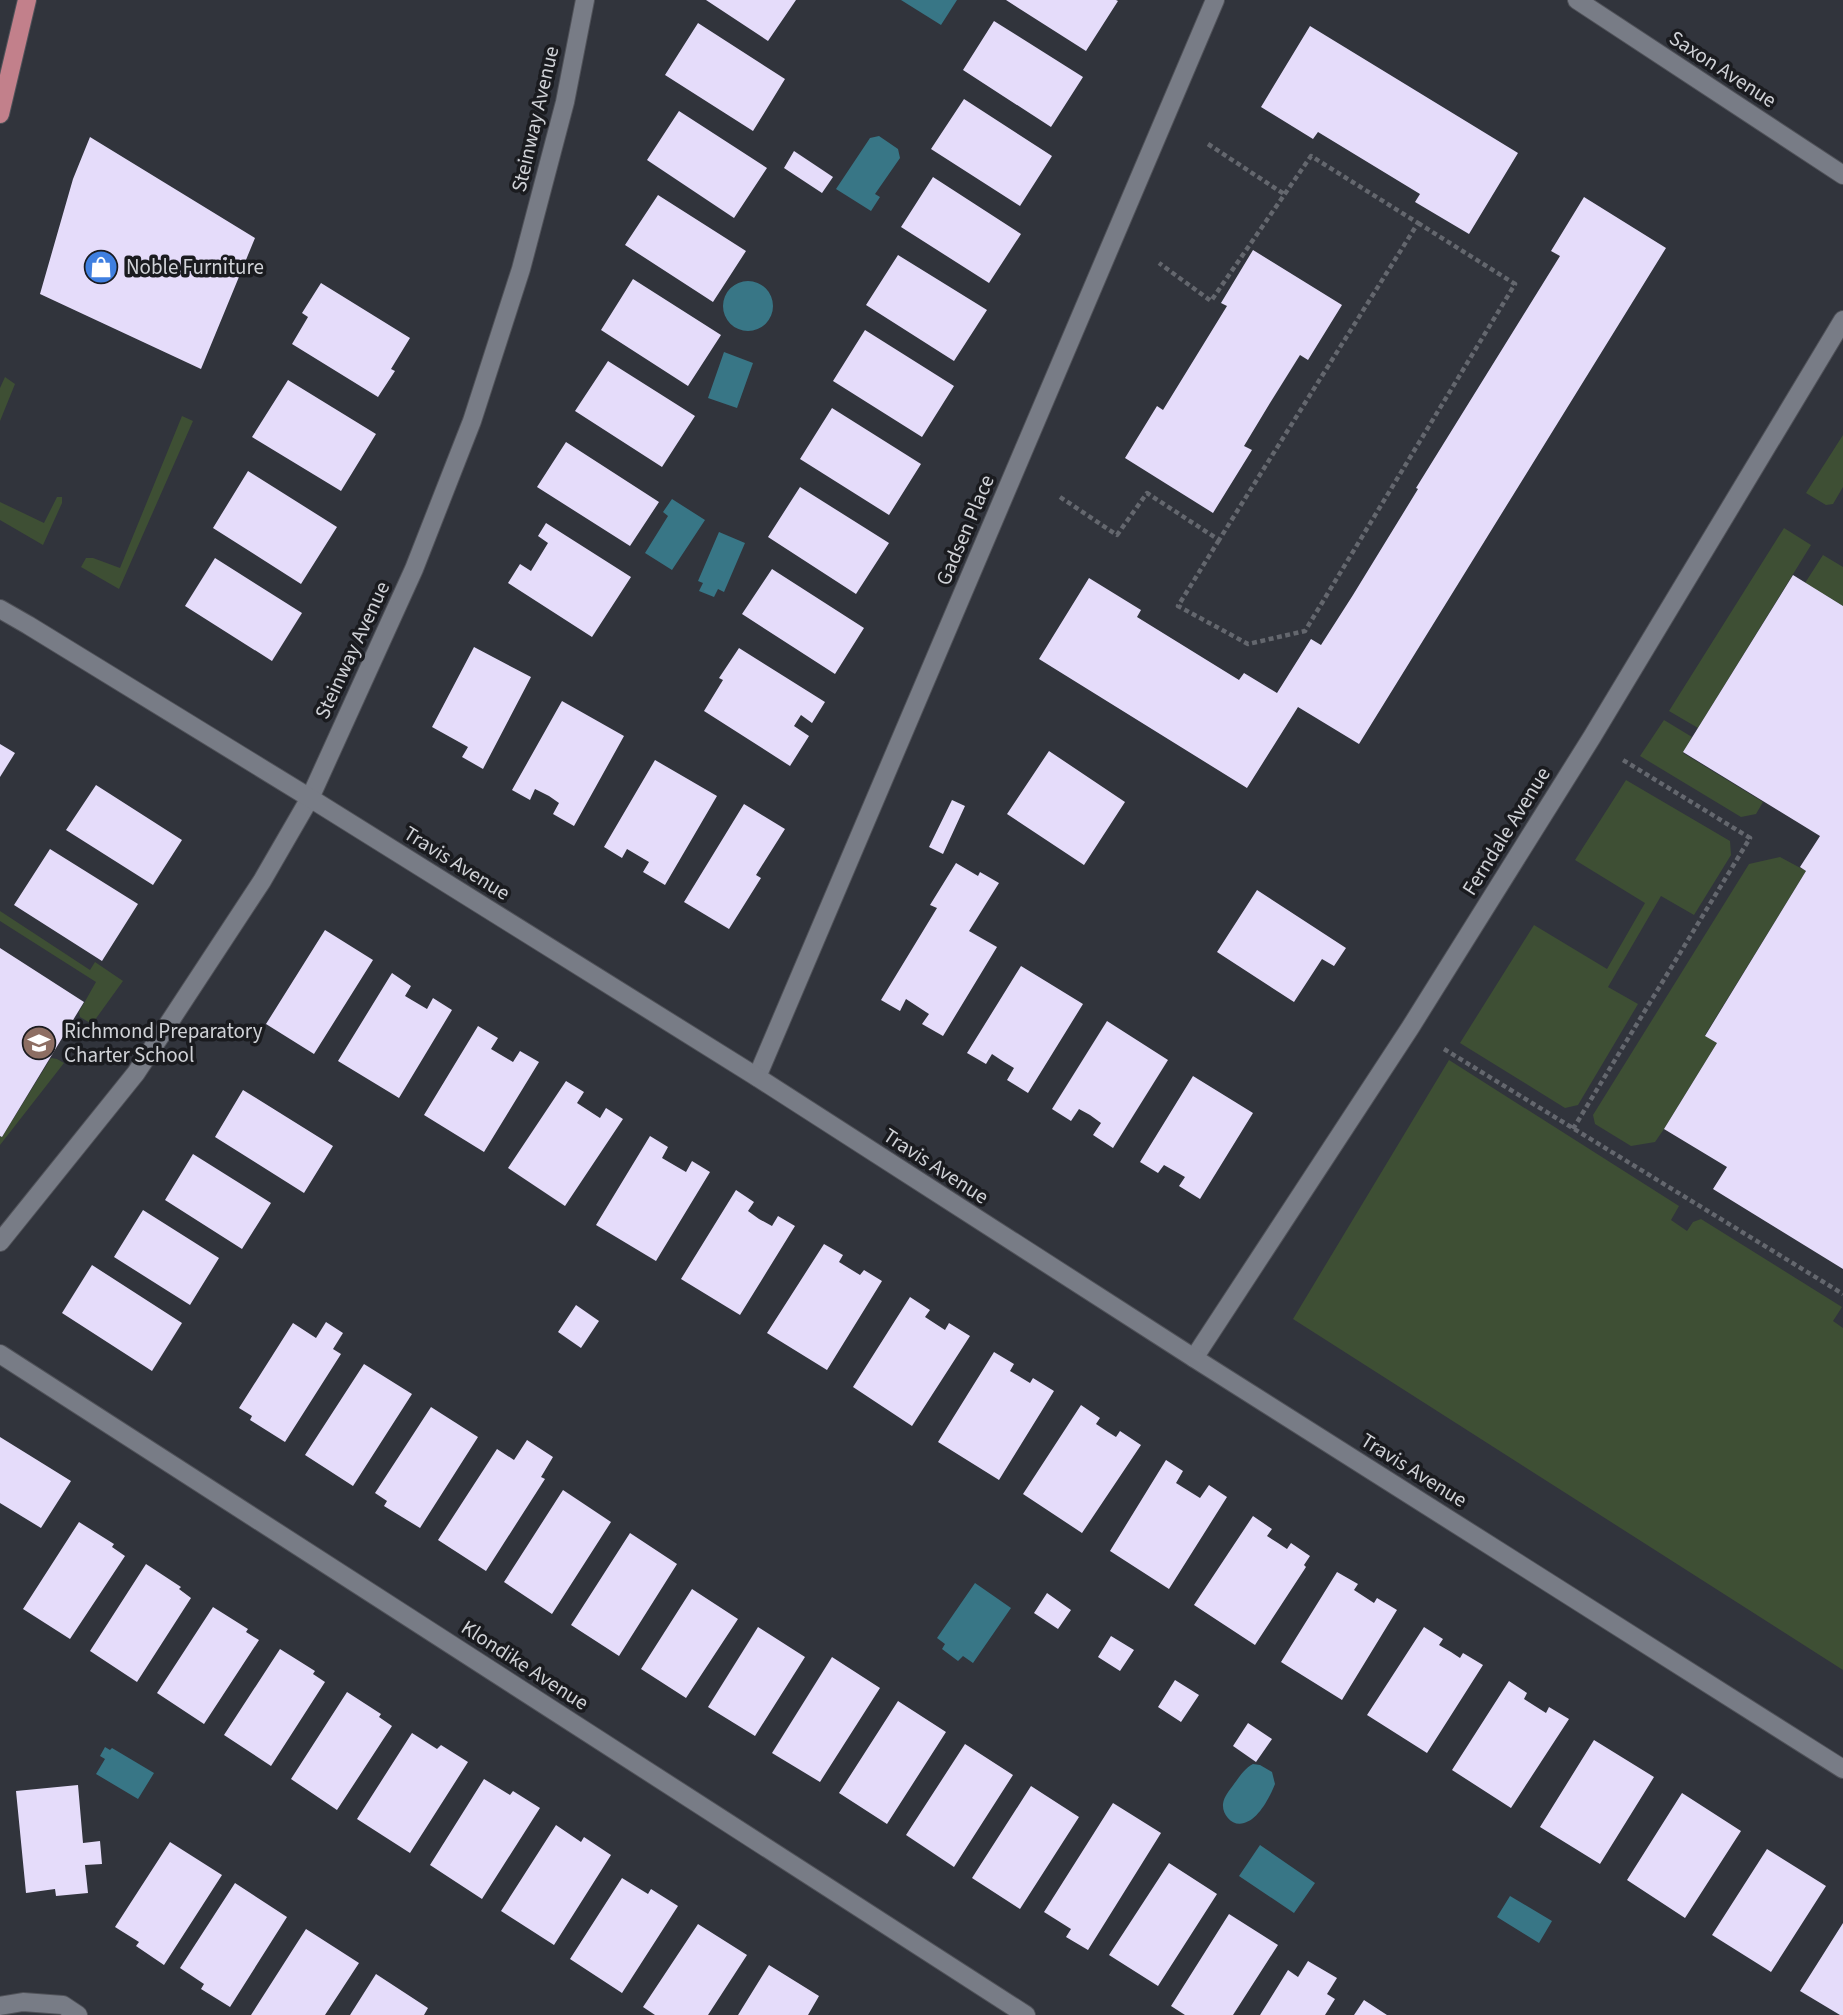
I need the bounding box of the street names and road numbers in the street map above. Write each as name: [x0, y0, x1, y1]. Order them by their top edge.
street label: Saxon Avenue: [1663, 23, 1783, 115]
street label: Steinway Avenue: [504, 43, 566, 195]
street label: Gadsen Place: [928, 470, 1002, 590]
street label: Steinway Avenue: [307, 576, 397, 724]
street label: Ferndale Avenue: [1455, 761, 1557, 901]
street label: Travis Avenue: [398, 818, 516, 908]
street label: Travis Avenue: [877, 1121, 995, 1211]
street label: Travis Avenue: [1355, 1425, 1473, 1515]
street label: Klondike Avenue: [455, 1613, 595, 1717]

